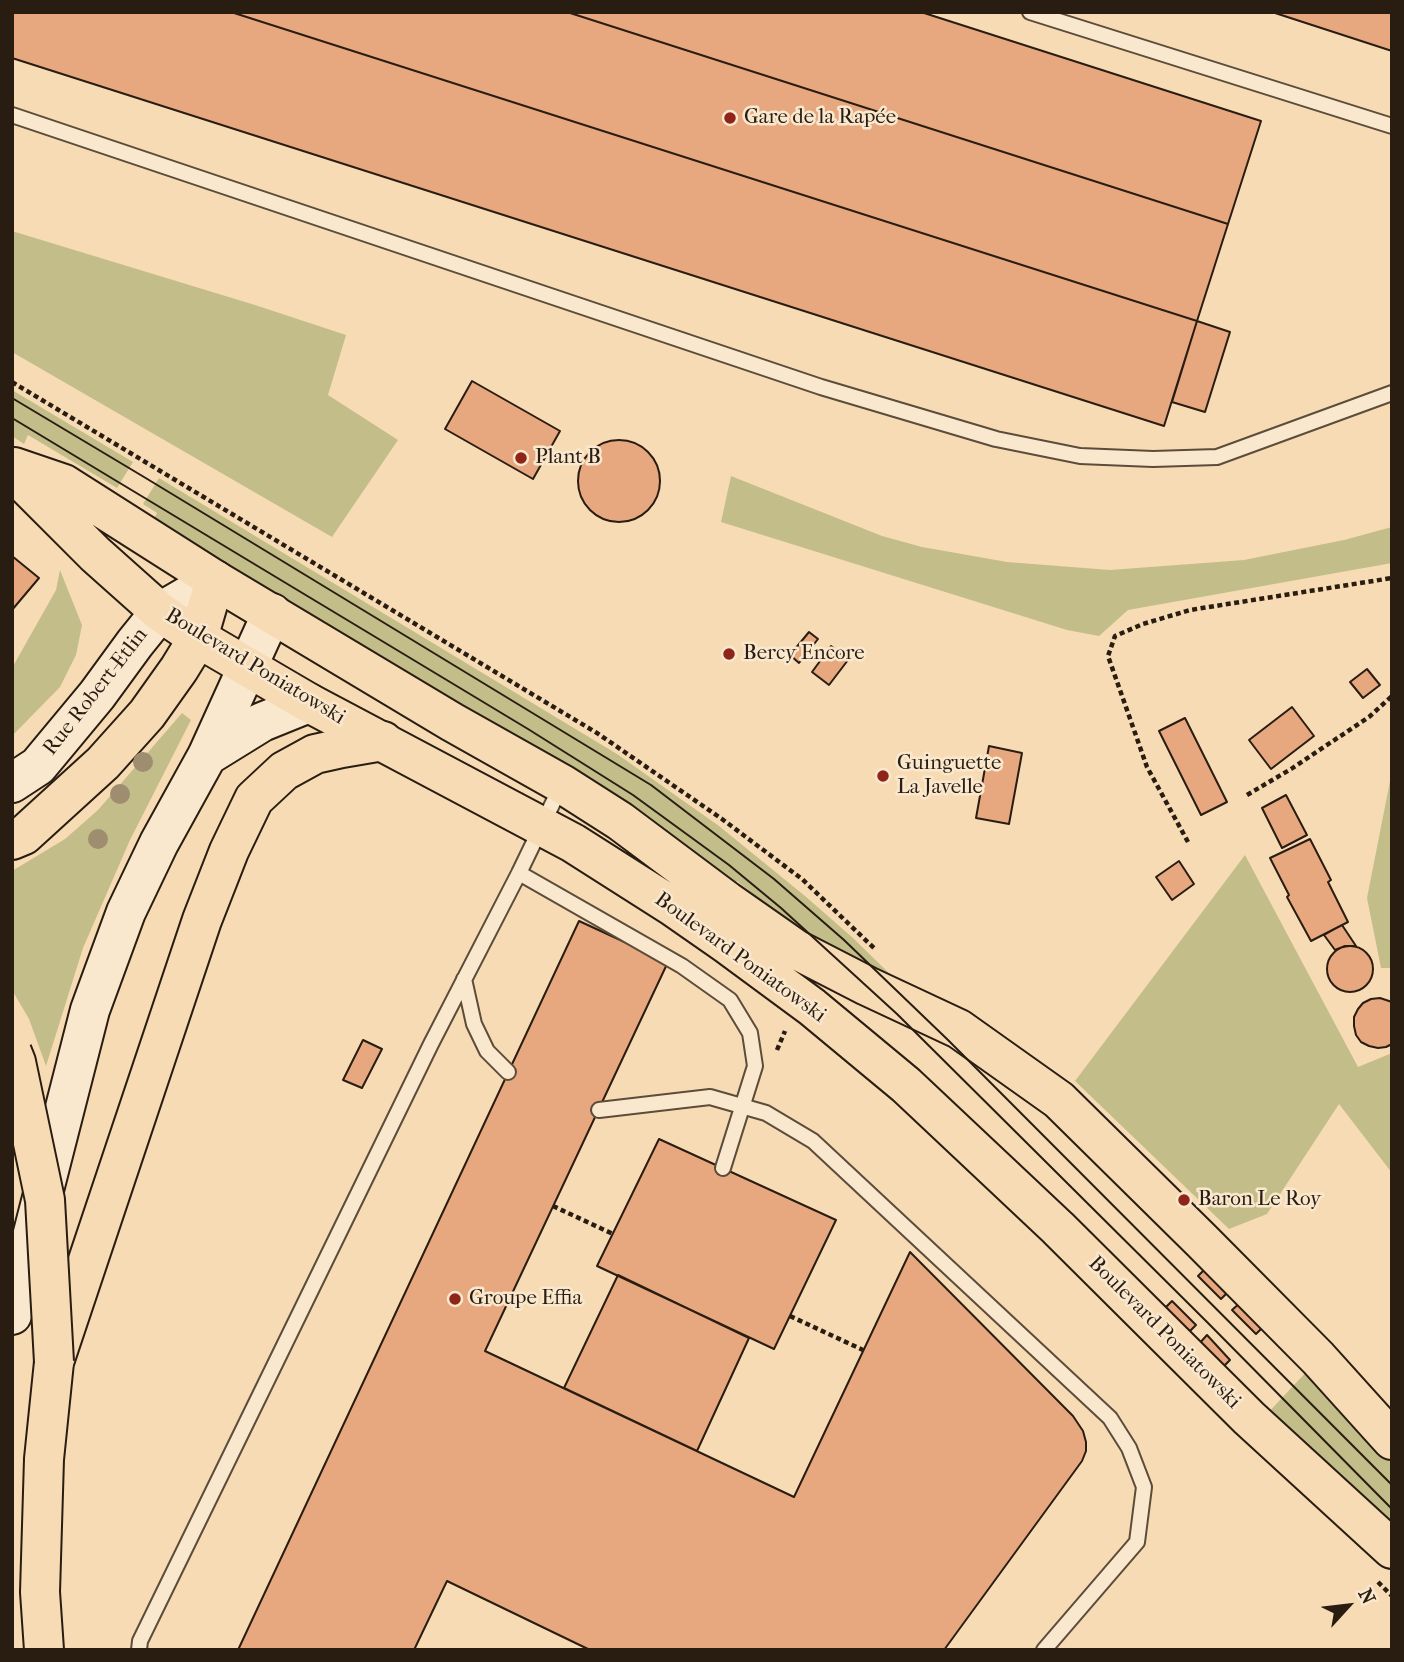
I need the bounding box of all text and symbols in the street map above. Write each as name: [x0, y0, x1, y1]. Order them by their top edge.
place label: Gare de la Rapée: [744, 105, 896, 131]
marker: Gare de la Rapée: [722, 110, 738, 126]
place label: Plant B: [535, 445, 601, 471]
marker: Plant B: [513, 450, 529, 466]
street label: Boulevard Poniatowski: [160, 603, 350, 731]
street label: Rue Robert-Etlin: [38, 623, 154, 761]
place label: Bercy Encore: [743, 641, 865, 667]
marker: Bercy Encore: [721, 646, 737, 662]
place label: Guinguette La Javelle: [897, 751, 1001, 801]
marker: Guinguette La Javelle: [875, 768, 891, 784]
street label: Boulevard Poniatowski: [650, 887, 830, 1029]
place label: Baron Le Roy: [1198, 1187, 1321, 1213]
marker: Baron Le Roy: [1176, 1192, 1192, 1208]
street label: Boulevard Poniatowski: [1082, 1251, 1246, 1415]
place label: Groupe Effia: [469, 1286, 582, 1312]
marker: Groupe Effia: [447, 1291, 463, 1307]
north arrow: [1313, 1571, 1383, 1641]
text: N: [1354, 1585, 1380, 1608]

